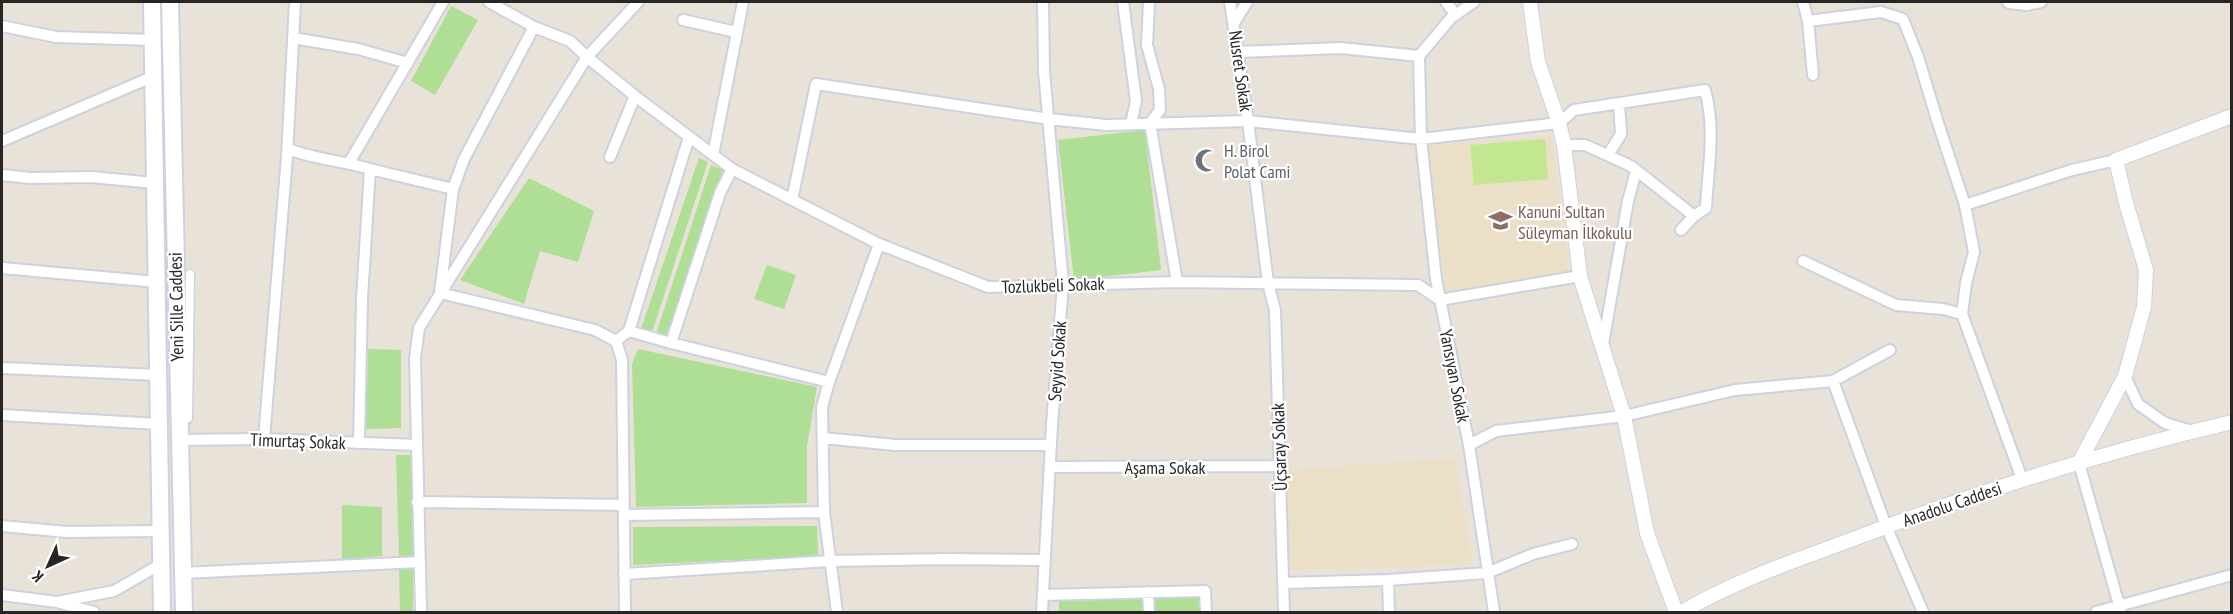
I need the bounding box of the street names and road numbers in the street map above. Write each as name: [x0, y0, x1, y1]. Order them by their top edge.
street label: Nusret Sokak: [1224, 29, 1258, 113]
street label: Yeni Sille Caddesi: [164, 252, 188, 362]
street label: Tozlukbeli Sokak: [1001, 272, 1105, 298]
street label: Seyyid Sokak: [1043, 320, 1071, 402]
street label: Yansıyan Sokak: [1435, 327, 1475, 425]
street label: Üçsaray Sokak: [1266, 403, 1292, 491]
street label: Timurtaş Sokak: [250, 428, 346, 454]
street label: Aşama Sokak: [1124, 456, 1206, 479]
street label: Anadolu Caddesi: [1899, 476, 2005, 532]

